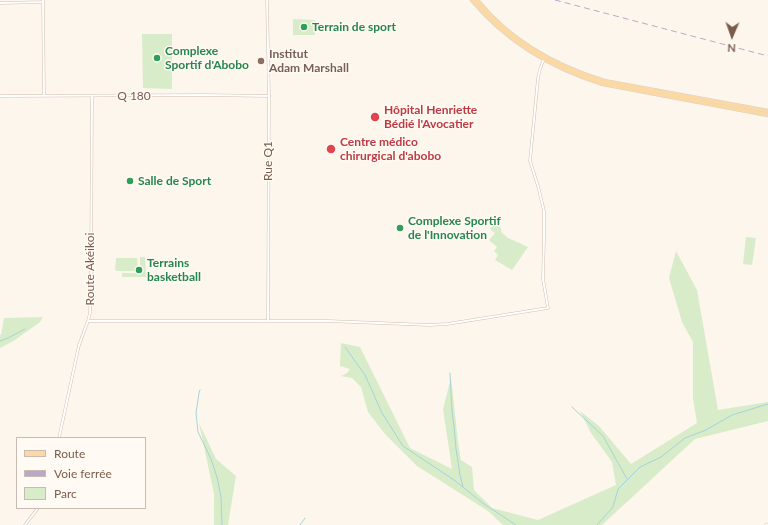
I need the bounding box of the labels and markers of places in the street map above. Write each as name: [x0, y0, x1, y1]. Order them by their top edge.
place label: Terrain de sport: [312, 20, 396, 34]
marker: Terrain de sport: [299, 22, 309, 32]
place label: Complexe Sportif d'Abobo: [165, 44, 249, 72]
place label: Institut Adam Marshall: [269, 47, 349, 75]
marker: Complexe Sportif d'Abobo: [152, 53, 162, 63]
marker: Institut Adam Marshall: [256, 56, 266, 66]
place label: Hôpital Henriette Bédié l'Avocatier: [384, 103, 477, 131]
marker: Hôpital Henriette Bédié l'Avocatier: [369, 111, 381, 123]
place label: Centre médico chirurgical d'abobo: [340, 135, 441, 163]
marker: Centre médico chirurgical d'abobo: [325, 143, 337, 155]
place label: Salle de Sport: [138, 174, 211, 188]
marker: Salle de Sport: [125, 176, 135, 186]
place label: Complexe Sportif de l'Innovation: [408, 214, 501, 242]
marker: Complexe Sportif de l'Innovation: [395, 223, 405, 233]
place label: Terrains basketball: [147, 256, 201, 284]
marker: Terrains basketball: [134, 265, 144, 275]

